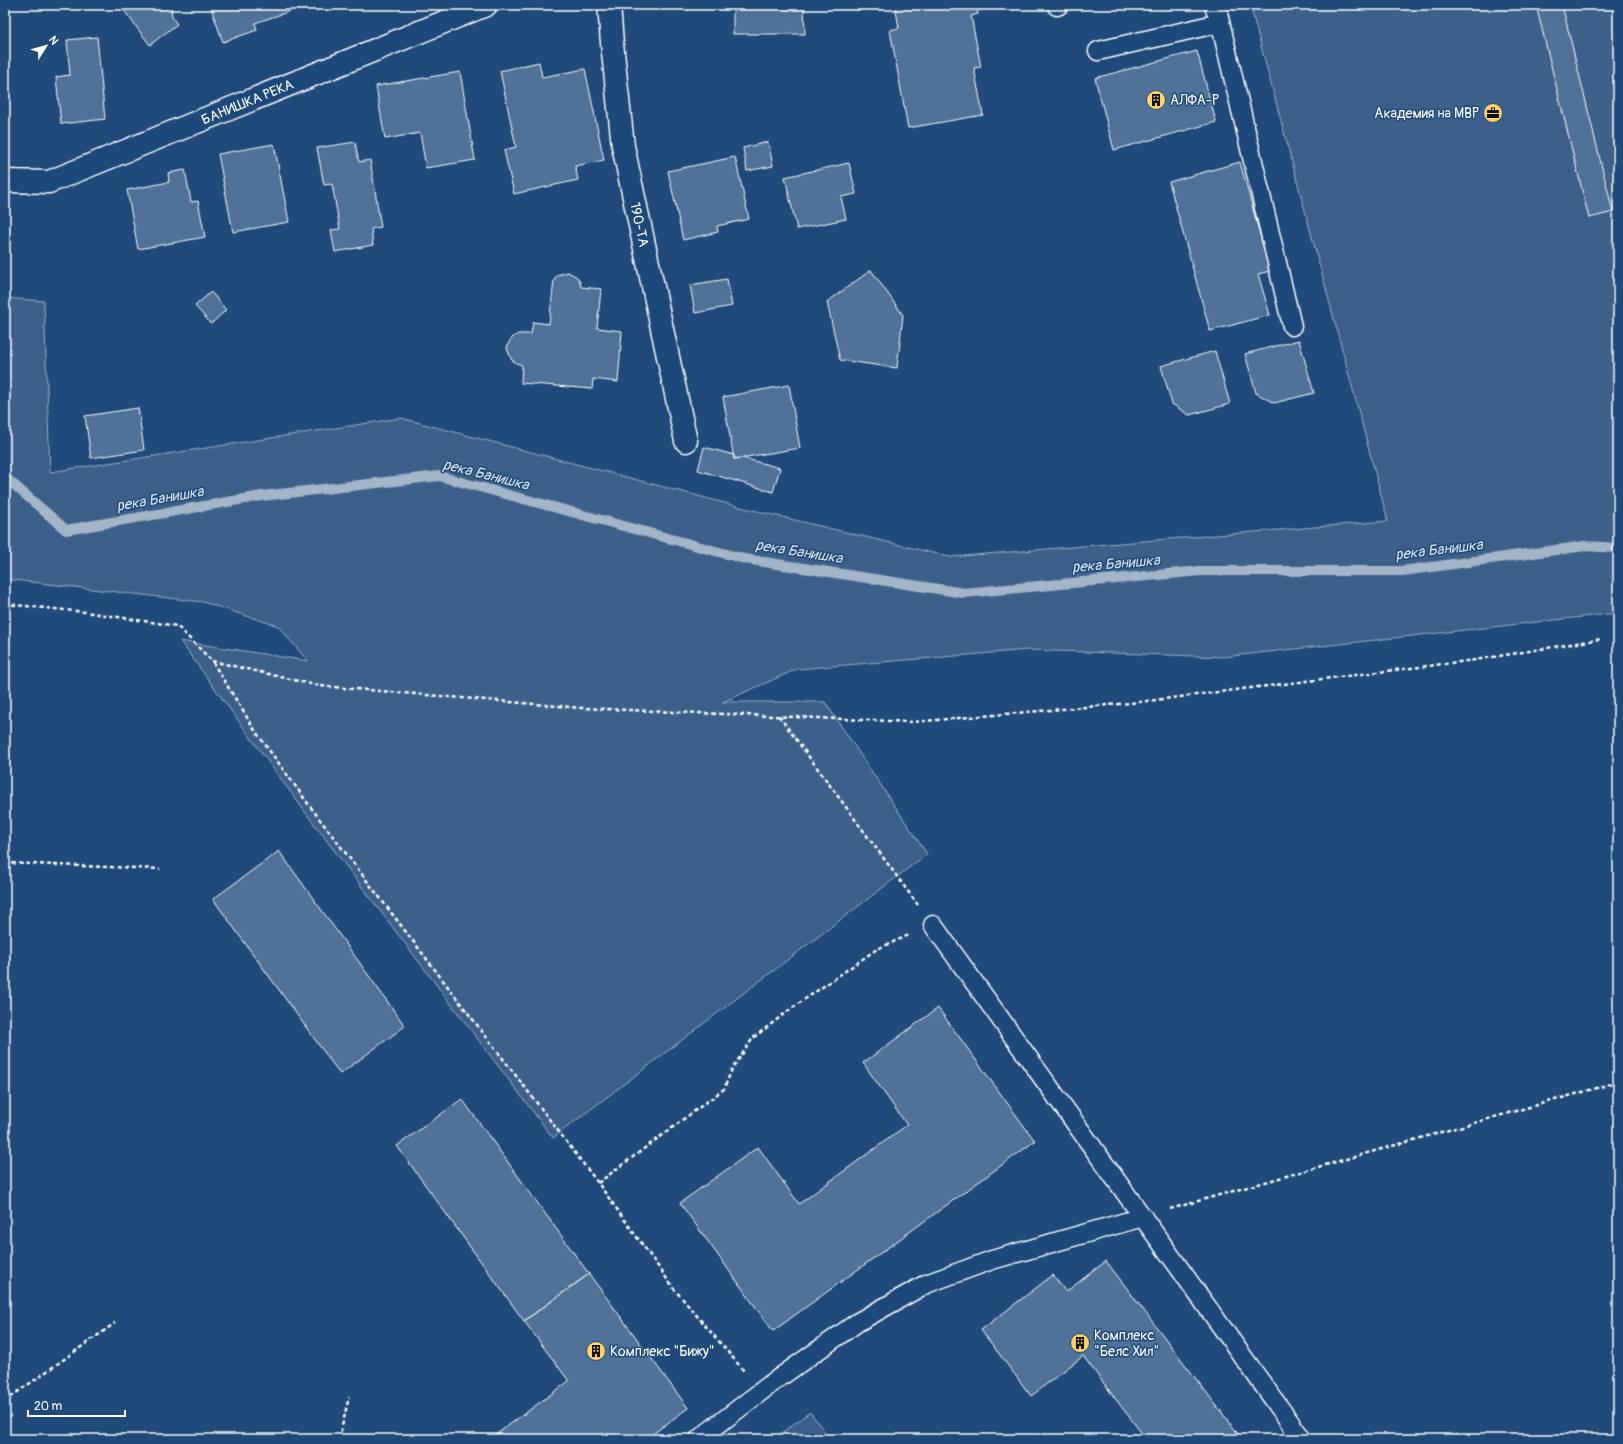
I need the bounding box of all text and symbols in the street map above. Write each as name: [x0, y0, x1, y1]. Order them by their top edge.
north arrow: [26, 26, 66, 66]
text: N: [46, 33, 61, 48]
street label: БАНИШКА РЕКА: [199, 75, 296, 128]
building icon: АЛФА-Р: [1145, 89, 1167, 111]
place label: АЛФА-Р: [1170, 92, 1219, 109]
office icon: Академия на МВР: [1482, 102, 1504, 124]
place label: Академия на МВР: [1374, 105, 1479, 122]
street label: 190-ТА: [627, 201, 653, 248]
water label: река Банишка: [441, 455, 532, 495]
water label: река Банишка: [115, 482, 206, 516]
water label: река Банишка: [1394, 535, 1485, 565]
water label: река Банишка: [754, 536, 845, 568]
water label: река Банишка: [1071, 551, 1162, 577]
place label: Комплекс "Белс Хил": [1094, 1327, 1159, 1360]
building icon: Комплекс "Белс Хил": [1069, 1332, 1091, 1354]
building icon: Комплекс "Бижу": [585, 1340, 607, 1362]
place label: Комплекс "Бижу": [610, 1343, 715, 1360]
scale bar: [28, 1392, 125, 1418]
text: 20 m: [34, 1399, 63, 1414]

